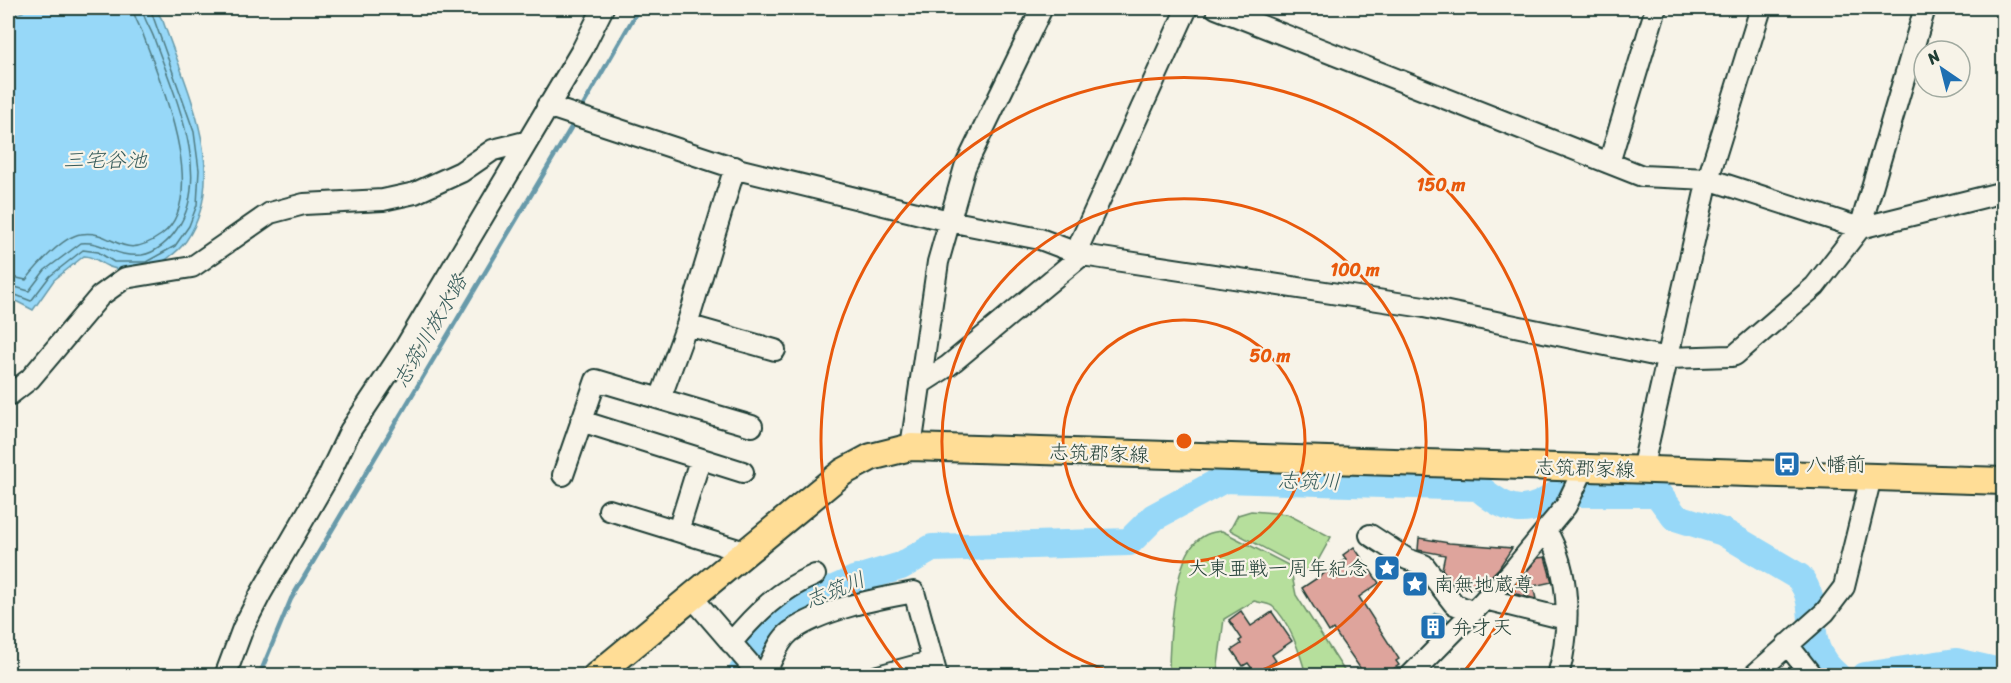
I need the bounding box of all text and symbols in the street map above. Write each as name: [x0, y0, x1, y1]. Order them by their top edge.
north arrow: [1912, 39, 1972, 99]
text: N: [1920, 42, 1947, 73]
water label: 三宅谷池: [63, 141, 148, 179]
text: 150 m: [1417, 169, 1465, 201]
text: 100 m: [1331, 254, 1380, 286]
water label: 志筑川放水路: [382, 266, 478, 395]
text: 50 m: [1250, 340, 1291, 372]
centre of rings: [1174, 431, 1194, 451]
street label: 志筑郡家線: [1048, 434, 1150, 473]
place label: 八幡前: [1806, 447, 1866, 482]
street label: 志筑郡家線: [1534, 449, 1636, 488]
bus stop icon: 八幡前: [1772, 449, 1802, 479]
water label: 志筑川: [1277, 461, 1341, 501]
place label: 大東亜戦一周年紀念: [1188, 551, 1368, 586]
place icon: 大東亜戦一周年紀念: [1372, 553, 1402, 583]
water label: 志筑川: [799, 561, 871, 619]
place label: 南無地蔵尊: [1434, 567, 1534, 602]
place icon: 南無地蔵尊: [1400, 569, 1430, 599]
place label: 弁才天: [1452, 610, 1512, 645]
building icon: 弁才天: [1418, 612, 1448, 642]

